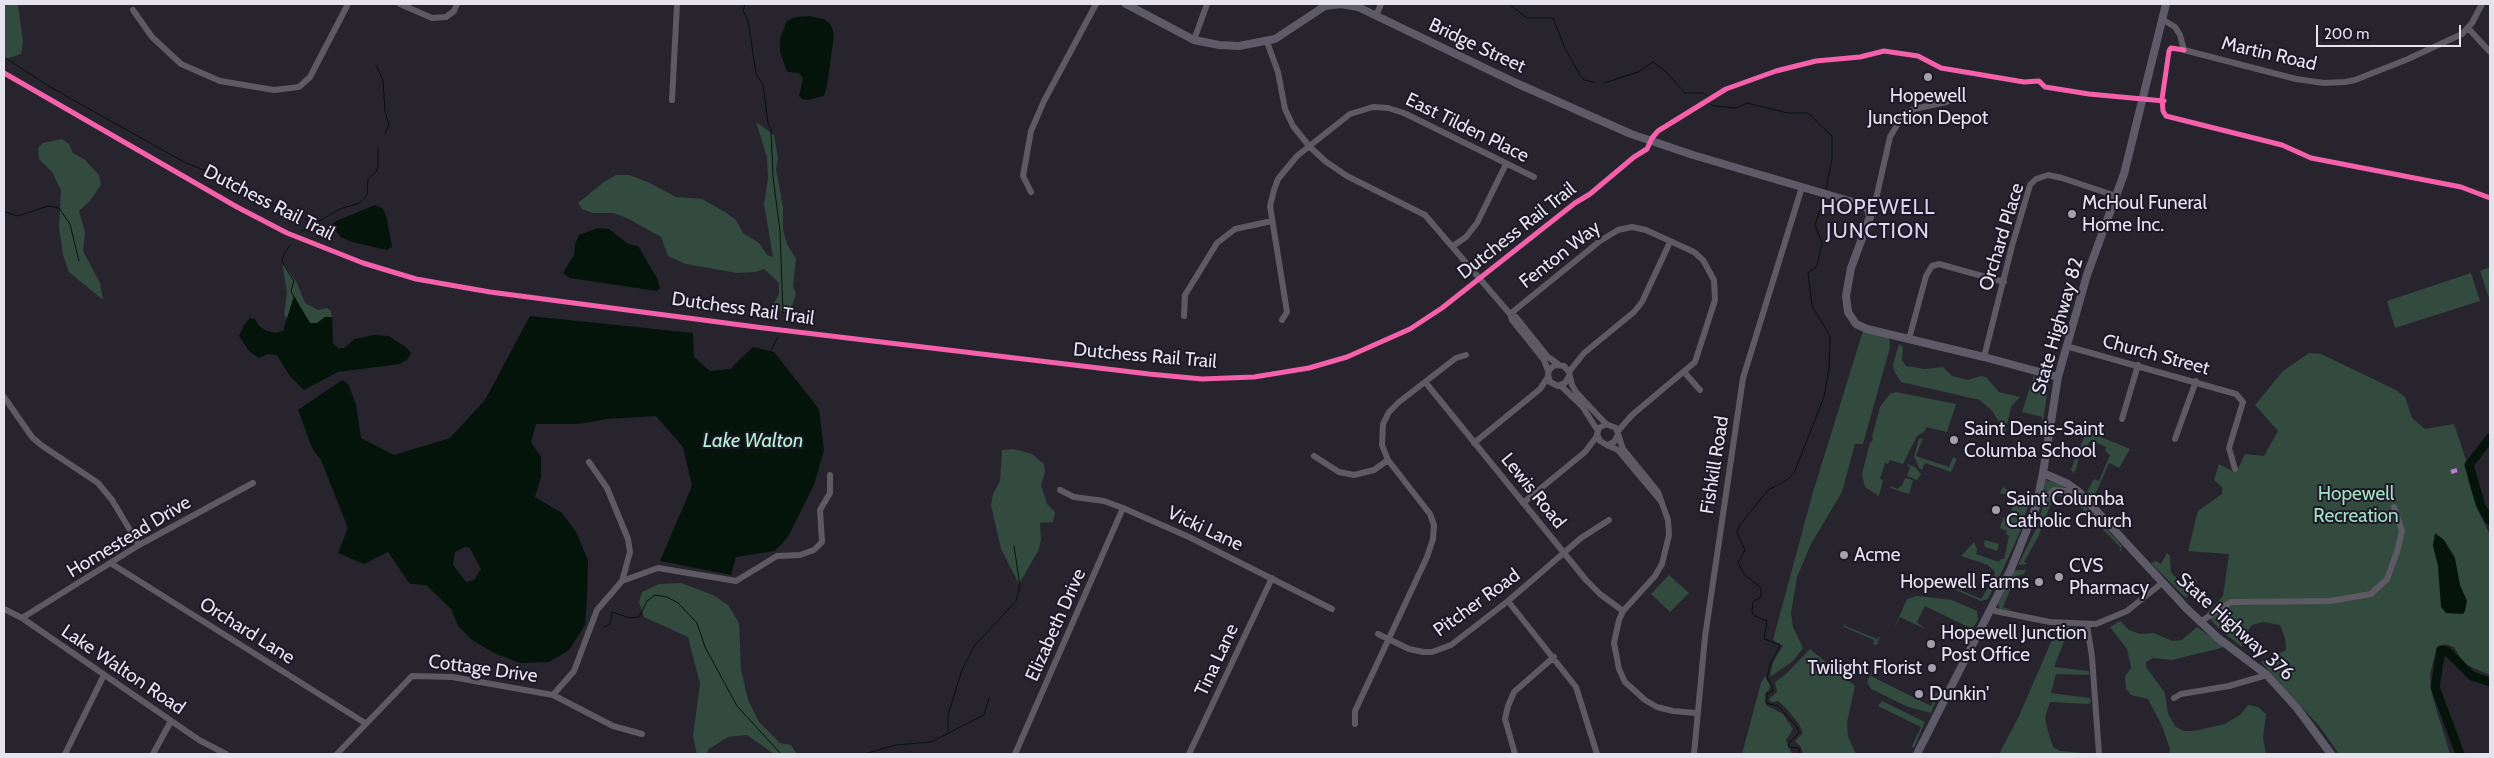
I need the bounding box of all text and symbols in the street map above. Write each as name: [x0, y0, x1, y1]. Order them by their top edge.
street label: Bridge Street: [1425, 14, 1529, 78]
scale bar: [2319, 15, 2464, 47]
text: 200 m: [2324, 25, 2369, 43]
street label: Martin Road: [2219, 32, 2319, 76]
marker: Hopewell Junction Depot: [1922, 71, 1934, 83]
place label: Hopewell Junction Depot: [1868, 85, 1988, 129]
street label: East Tilden Place: [1402, 88, 1532, 168]
street label: Dutchess Rail Trail: [200, 160, 338, 246]
street label: Dutchess Rail Trail: [1453, 178, 1581, 284]
street label: Orchard Place: [1975, 180, 2029, 294]
place label: McHoul Funeral Home Inc.: [2082, 192, 2207, 236]
district label: HOPEWELL JUNCTION: [1819, 195, 1937, 245]
marker: McHoul Funeral Home Inc.: [2066, 208, 2078, 220]
street label: Fenton Way: [1515, 216, 1605, 294]
street label: State Highway 82: [2028, 255, 2088, 397]
street label: Dutchess Rail Trail: [670, 288, 816, 330]
street label: Church Street: [2100, 330, 2212, 380]
street label: Dutchess Rail Trail: [1072, 338, 1218, 374]
street label: Fishkill Road: [1696, 414, 1734, 516]
place label: Saint Denis-Saint Columba School: [1964, 418, 2104, 462]
water label: Lake Walton: [703, 429, 803, 453]
marker: Saint Denis-Saint Columba School: [1948, 434, 1960, 446]
street label: Lewis Road: [1496, 449, 1570, 533]
park label: Hopewell Recreation: [2313, 483, 2399, 527]
place label: Saint Columba Catholic Church: [2006, 488, 2132, 532]
street label: Homestead Drive: [63, 491, 195, 583]
street label: Vicki Lane: [1164, 502, 1246, 556]
marker: Saint Columba Catholic Church: [1990, 504, 2002, 516]
place label: Acme: [1854, 544, 1901, 566]
marker: Acme: [1838, 549, 1850, 561]
place label: CVS Pharmacy: [2069, 555, 2149, 599]
street label: Pitcher Road: [1429, 564, 1525, 642]
street label: Elizabeth Drive: [1021, 565, 1091, 685]
street label: State Highway 376: [2172, 568, 2298, 686]
place label: Hopewell Farms: [1900, 571, 2029, 593]
marker: CVS Pharmacy: [2053, 571, 2065, 583]
marker: Hopewell Farms: [2033, 576, 2045, 588]
street label: Orchard Lane: [195, 593, 299, 669]
street label: Lake Walton Road: [57, 620, 189, 720]
street label: Tina Lane: [1190, 620, 1244, 700]
place label: Hopewell Junction Post Office: [1941, 622, 2087, 666]
marker: Hopewell Junction Post Office: [1925, 638, 1937, 650]
street label: Cottage Drive: [427, 650, 539, 688]
place label: Twilight Florist: [1808, 657, 1922, 679]
marker: Twilight Florist: [1926, 662, 1938, 674]
place label: Dunkin': [1929, 683, 1989, 705]
marker: Dunkin': [1913, 688, 1925, 700]

